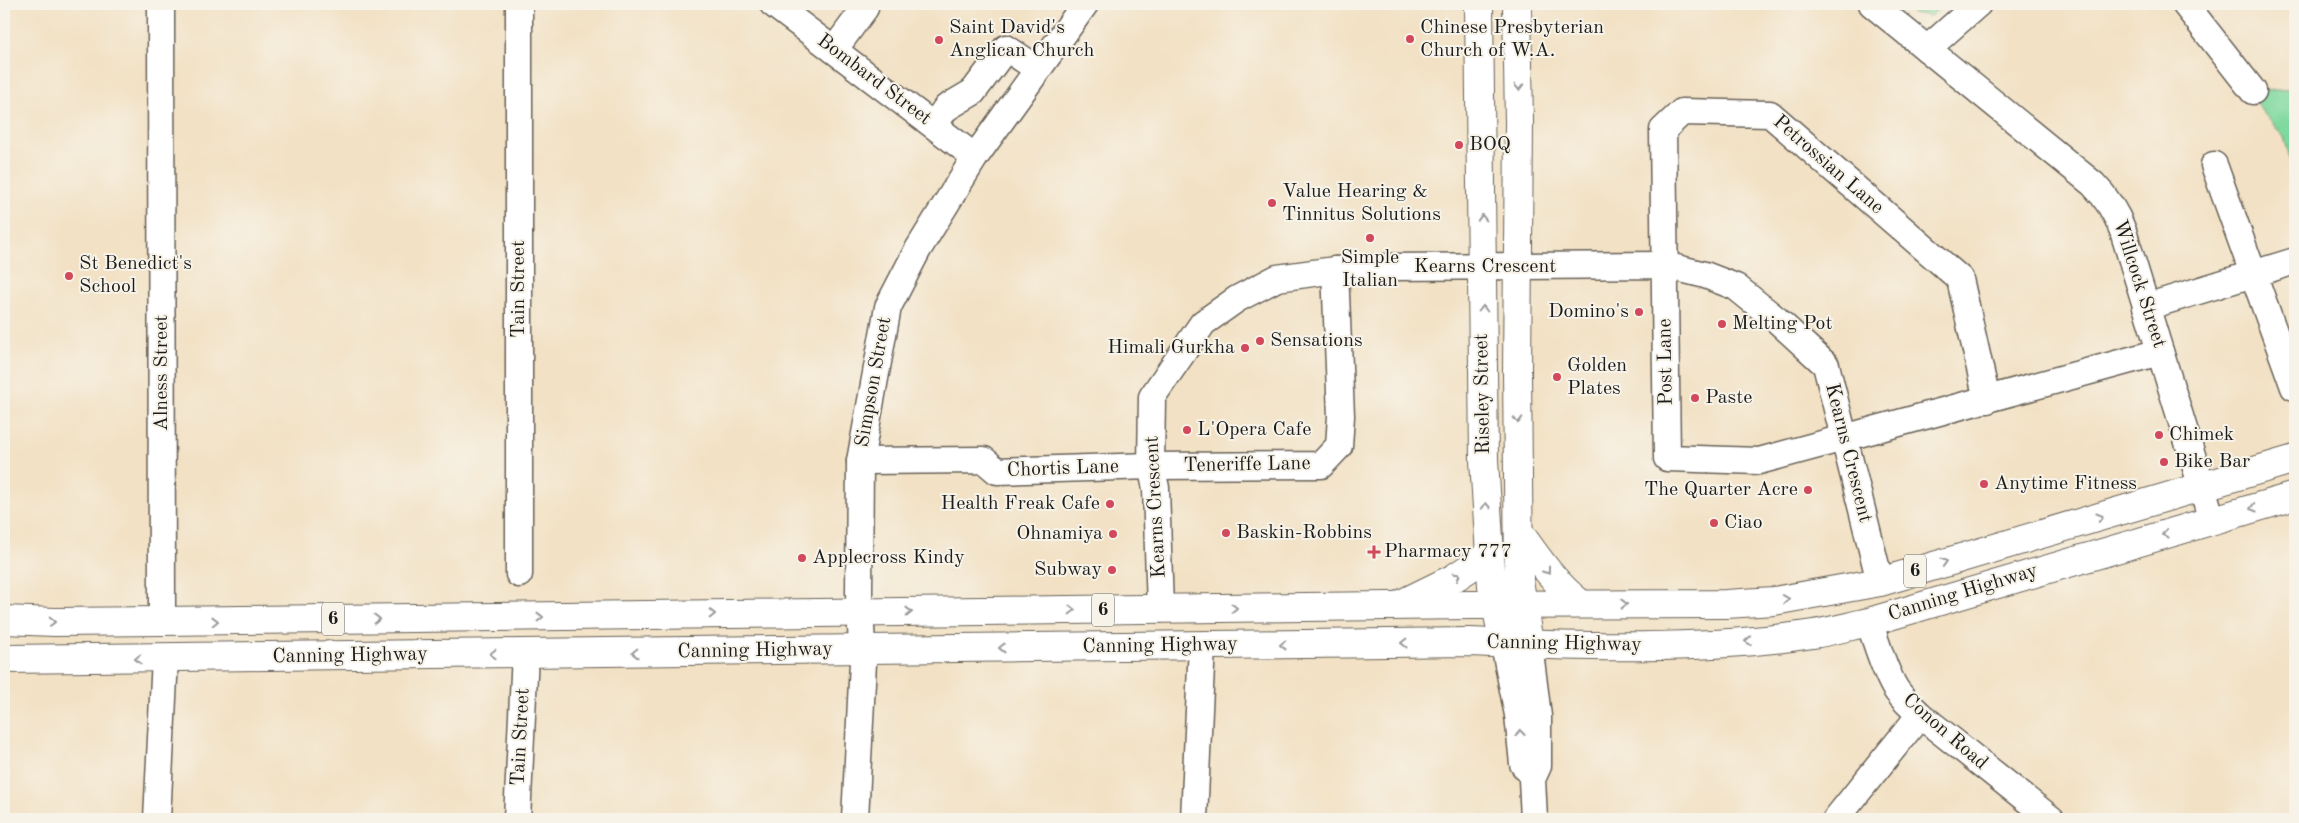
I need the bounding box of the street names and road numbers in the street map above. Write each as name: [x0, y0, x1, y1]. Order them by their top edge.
street label: Bombard Street: [813, 31, 935, 129]
street label: Petrossian Lane: [1769, 112, 1887, 218]
street label: Willcock Street: [2109, 218, 2169, 350]
street label: Tain Street: [509, 240, 529, 338]
street label: Kearns Crescent: [1414, 257, 1556, 277]
street label: Alness Street: [152, 315, 172, 431]
street label: Simpson Street: [853, 315, 895, 449]
street label: Post Lane: [1655, 318, 1677, 406]
street label: Riseley Street: [1472, 333, 1494, 455]
street label: Kearns Crescent: [1821, 381, 1875, 525]
street label: Kearns Crescent: [1142, 435, 1170, 579]
street label: Teneriffe Lane: [1183, 454, 1311, 476]
street label: Chortis Lane: [1006, 457, 1120, 481]
road number: 6: [1904, 554, 1926, 588]
street label: Canning Highway: [1886, 561, 2041, 625]
road number: 6: [1092, 594, 1114, 626]
road number: 6: [322, 602, 344, 636]
street label: Canning Highway: [1486, 633, 1642, 655]
street label: Canning Highway: [1082, 635, 1238, 657]
street label: Canning Highway: [677, 640, 833, 662]
street label: Canning Highway: [272, 645, 428, 667]
street label: Tain Street: [508, 688, 534, 786]
street label: Conon Road: [1899, 690, 1991, 774]

